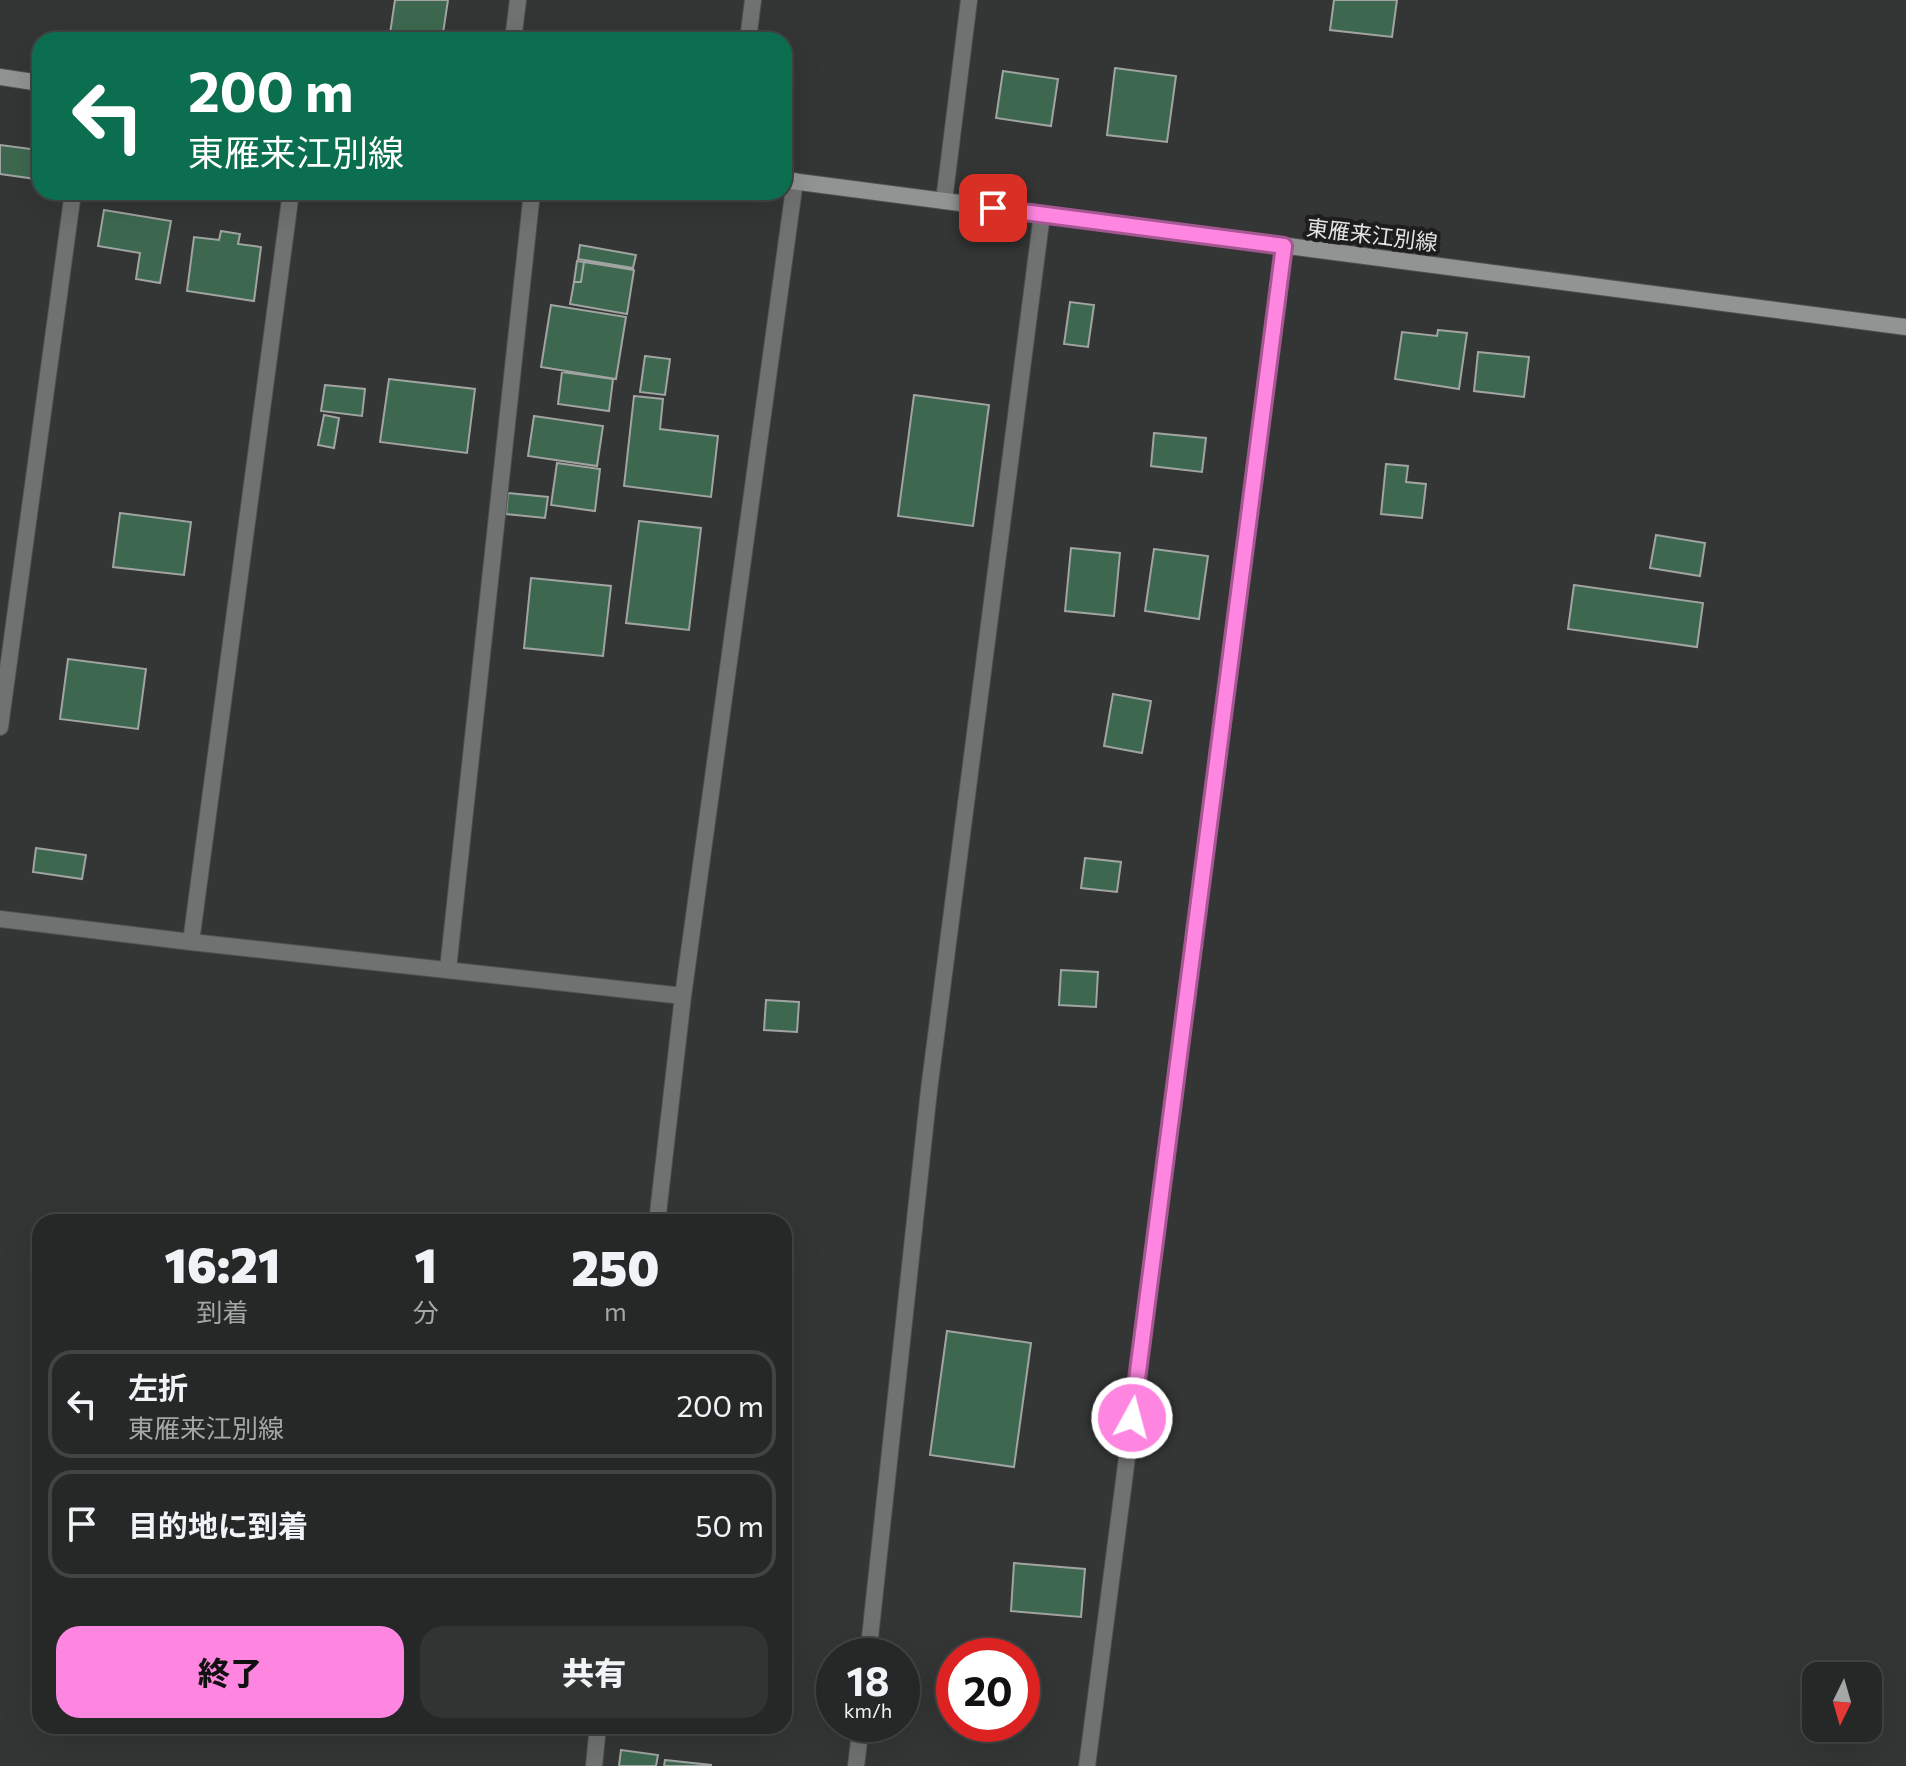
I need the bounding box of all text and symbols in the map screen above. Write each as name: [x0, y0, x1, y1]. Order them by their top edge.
text: 200 m: [188, 55, 354, 124]
icon: left: [56, 64, 160, 168]
text: 東雁来江別線: [188, 129, 404, 173]
pin: [959, 174, 1027, 242]
icon: arrive: [971, 186, 1015, 230]
street label: 東雁来江別線: [1305, 213, 1439, 256]
text: 16:21: [164, 1234, 280, 1293]
text: 1: [415, 1234, 437, 1293]
text: 250: [571, 1237, 659, 1296]
text: m: [604, 1295, 627, 1326]
text: 到着: [196, 1296, 248, 1327]
text: 分: [413, 1296, 439, 1327]
text: 左折: [128, 1368, 188, 1405]
position arrow: [1090, 1376, 1174, 1460]
icon: left: [60, 1382, 104, 1426]
text: 200 m: [676, 1386, 764, 1423]
text: 東雁来江別線: [128, 1412, 284, 1443]
icon: arrive: [60, 1502, 104, 1546]
text: 目的地に到着: [128, 1506, 308, 1543]
text: 50 m: [695, 1506, 764, 1543]
button: 終了: [56, 1626, 404, 1718]
button: 共有: [420, 1626, 768, 1718]
speed limit sign: 20: [936, 1638, 1040, 1742]
text: 18: [847, 1655, 889, 1704]
north arrow: [1802, 1662, 1882, 1742]
map controls: [1802, 1662, 1882, 1742]
text: km/h: [844, 1698, 892, 1722]

